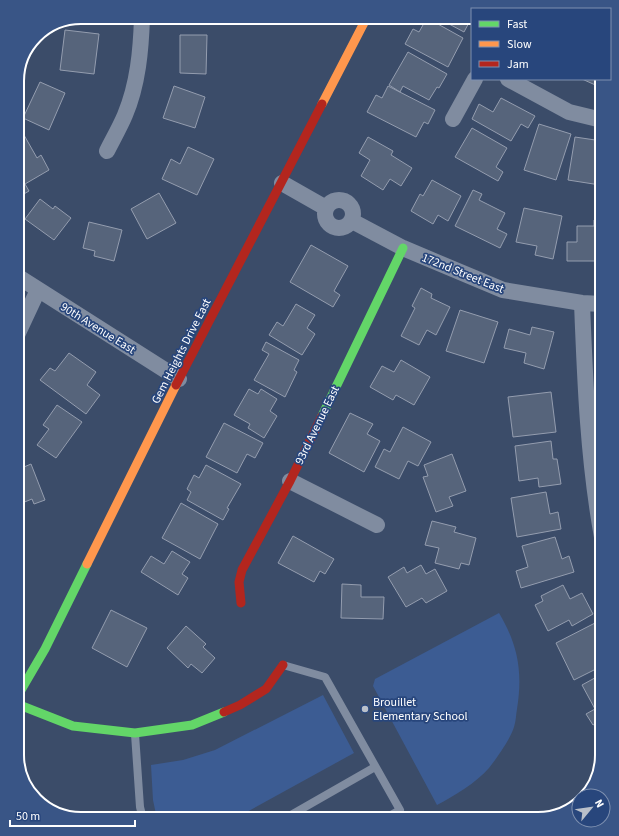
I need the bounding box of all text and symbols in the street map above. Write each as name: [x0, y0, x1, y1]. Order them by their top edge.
legend: [471, 8, 611, 80]
text: Fast: [507, 16, 527, 33]
text: Slow: [507, 36, 532, 53]
text: Jam: [507, 56, 529, 73]
street label: 172nd Street East: [419, 249, 506, 298]
street label: Gem Heights Drive East: [148, 296, 215, 407]
street label: 90th Avenue East: [57, 299, 139, 358]
street label: 93rd Avenue East: [291, 383, 344, 467]
place label: Brouillet Elementary School: [373, 694, 468, 725]
marker: Brouillet Elementary School: [360, 704, 370, 714]
north arrow: [571, 788, 611, 828]
text: N: [591, 797, 608, 810]
scale bar: [10, 802, 135, 828]
text: 50 m: [16, 808, 40, 825]

